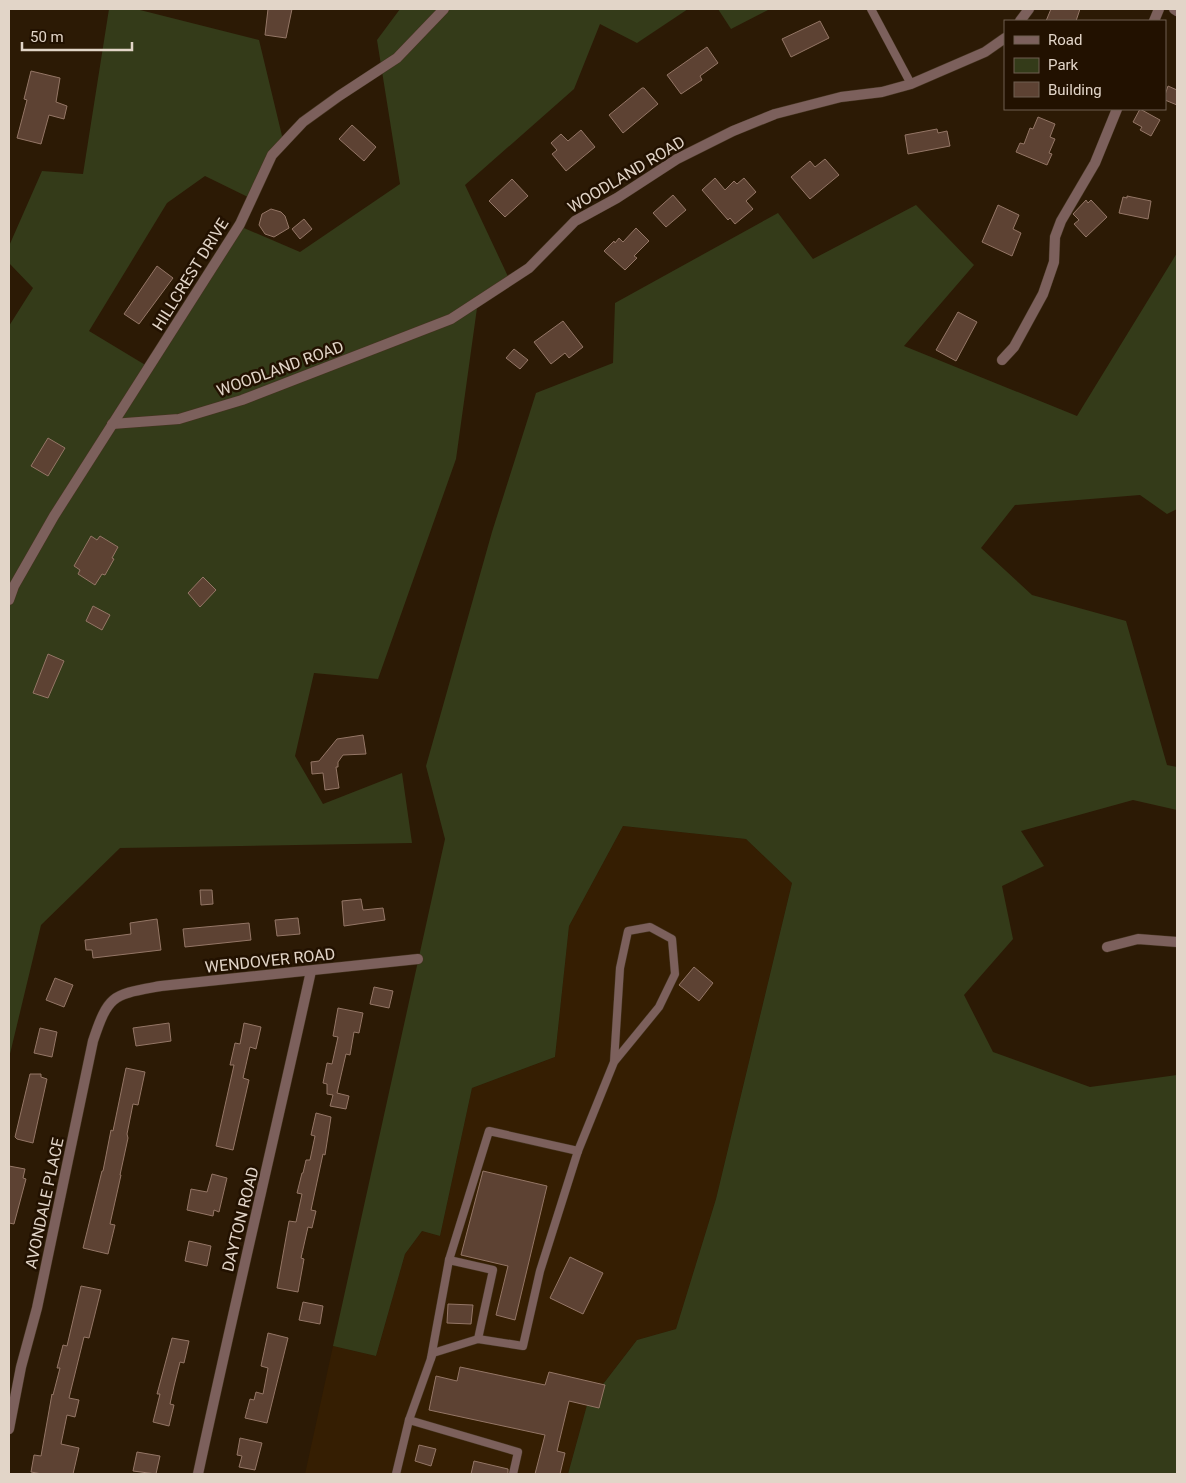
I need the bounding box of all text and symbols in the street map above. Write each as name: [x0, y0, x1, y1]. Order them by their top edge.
scale bar: [22, 20, 132, 52]
legend: [1004, 20, 1166, 110]
text: 50 m: [30, 28, 64, 46]
text: Road: [1048, 31, 1082, 49]
text: Park: [1048, 56, 1079, 74]
text: Building: [1048, 81, 1102, 99]
street label: WOODLAND ROAD: [564, 132, 688, 217]
street label: HILLCREST DRIVE: [148, 215, 233, 334]
street label: WOODLAND ROAD: [214, 337, 346, 400]
street label: WENDOVER ROAD: [204, 944, 336, 977]
street label: AVONDALE PLACE: [21, 1136, 68, 1270]
street label: DAYTON ROAD: [218, 1165, 263, 1273]

